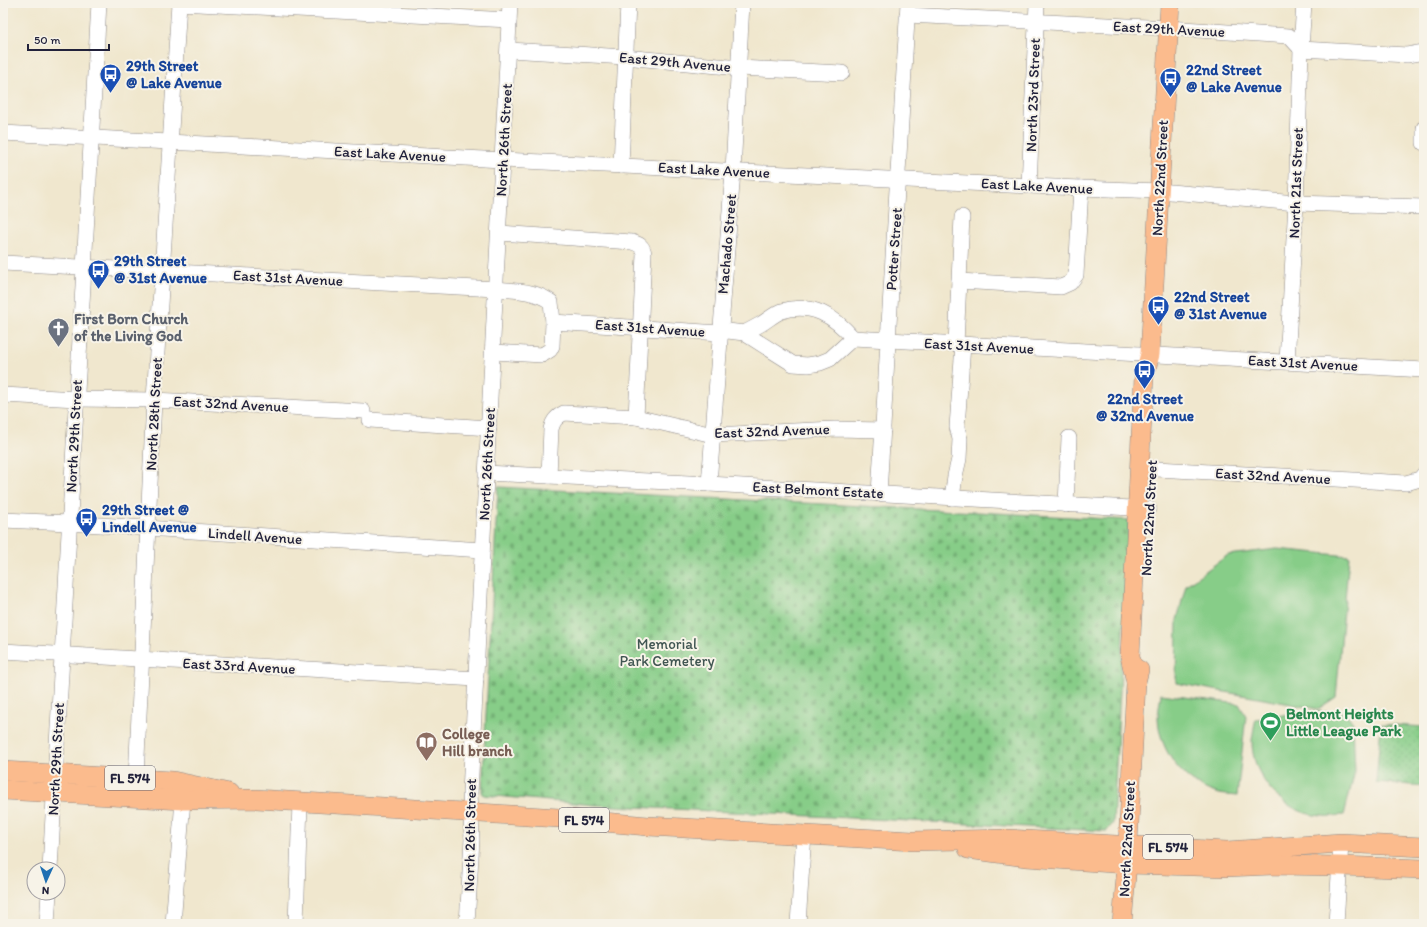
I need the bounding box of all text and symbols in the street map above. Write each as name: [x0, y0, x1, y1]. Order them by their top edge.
street label: East 29th Avenue: [1113, 17, 1225, 41]
scale bar: [28, 26, 109, 52]
text: 50 m: [34, 33, 60, 47]
street label: North 23rd Street: [1022, 37, 1044, 152]
street label: East 29th Avenue: [618, 48, 732, 76]
place label: 29th Street @ Lake Avenue: [126, 57, 222, 92]
place label: 22nd Street @ Lake Avenue: [1186, 61, 1282, 96]
bus stop icon: 29th Street @ Lake Avenue: [97, 62, 123, 95]
bus stop icon: 22nd Street @ Lake Avenue: [1158, 66, 1184, 99]
street label: North 26th Street: [492, 83, 516, 197]
street label: North 22nd Street: [1148, 119, 1172, 237]
street label: North 21st Street: [1285, 127, 1307, 239]
street label: East Lake Avenue: [334, 142, 446, 166]
street label: East Lake Avenue: [658, 158, 770, 182]
street label: East Lake Avenue: [981, 174, 1093, 198]
street label: Machado Street: [714, 193, 740, 295]
street label: Potter Street: [882, 207, 906, 291]
place label: 29th Street @ 31st Avenue: [114, 252, 207, 287]
bus stop icon: 29th Street @ 31st Avenue: [86, 257, 112, 290]
street label: East 31st Avenue: [232, 266, 344, 290]
place label: 22nd Street @ 31st Avenue: [1174, 288, 1267, 323]
bus stop icon: 22nd Street @ 31st Avenue: [1145, 293, 1171, 326]
place label: First Born Church of the Living God: [74, 310, 189, 346]
church icon: First Born Church of the Living God: [45, 315, 71, 348]
street label: East 31st Avenue: [594, 315, 706, 341]
street label: East 31st Avenue: [923, 334, 1035, 358]
street label: East 31st Avenue: [1247, 351, 1359, 375]
street label: North 28th Street: [142, 357, 166, 471]
bus stop icon: 22nd Street @ 32nd Avenue: [1132, 357, 1158, 390]
street label: North 29th Street: [62, 379, 86, 493]
place label: 22nd Street @ 32nd Avenue: [1096, 390, 1194, 425]
street label: East 32nd Avenue: [173, 392, 289, 416]
street label: North 26th Street: [475, 407, 499, 521]
street label: East 32nd Avenue: [714, 420, 830, 442]
street label: North 22nd Street: [1137, 459, 1161, 577]
street label: East 32nd Avenue: [1215, 464, 1331, 488]
street label: East Belmont Estate: [752, 478, 884, 502]
place label: 29th Street @ Lindell Avenue: [102, 501, 197, 536]
bus stop icon: 29th Street @ Lindell Avenue: [73, 506, 99, 539]
street label: Lindell Avenue: [207, 524, 303, 548]
park label: Memorial Park Cemetery: [619, 635, 715, 670]
street label: East 33rd Avenue: [182, 654, 296, 678]
street label: North 29th Street: [44, 702, 68, 816]
place label: Belmont Heights Little League Park: [1286, 705, 1402, 741]
sports icon: Belmont Heights Little League Park: [1257, 710, 1283, 743]
place label: College Hill branch: [442, 725, 513, 760]
library icon: College Hill branch: [413, 730, 439, 763]
road number: FL 574: [105, 766, 155, 790]
street label: North 26th Street: [460, 778, 480, 892]
street label: North 22nd Street: [1115, 780, 1139, 898]
road number: FL 574: [559, 808, 609, 832]
road number: FL 574: [1143, 835, 1193, 859]
north arrow: [26, 861, 66, 901]
text: N: [41, 884, 50, 897]

